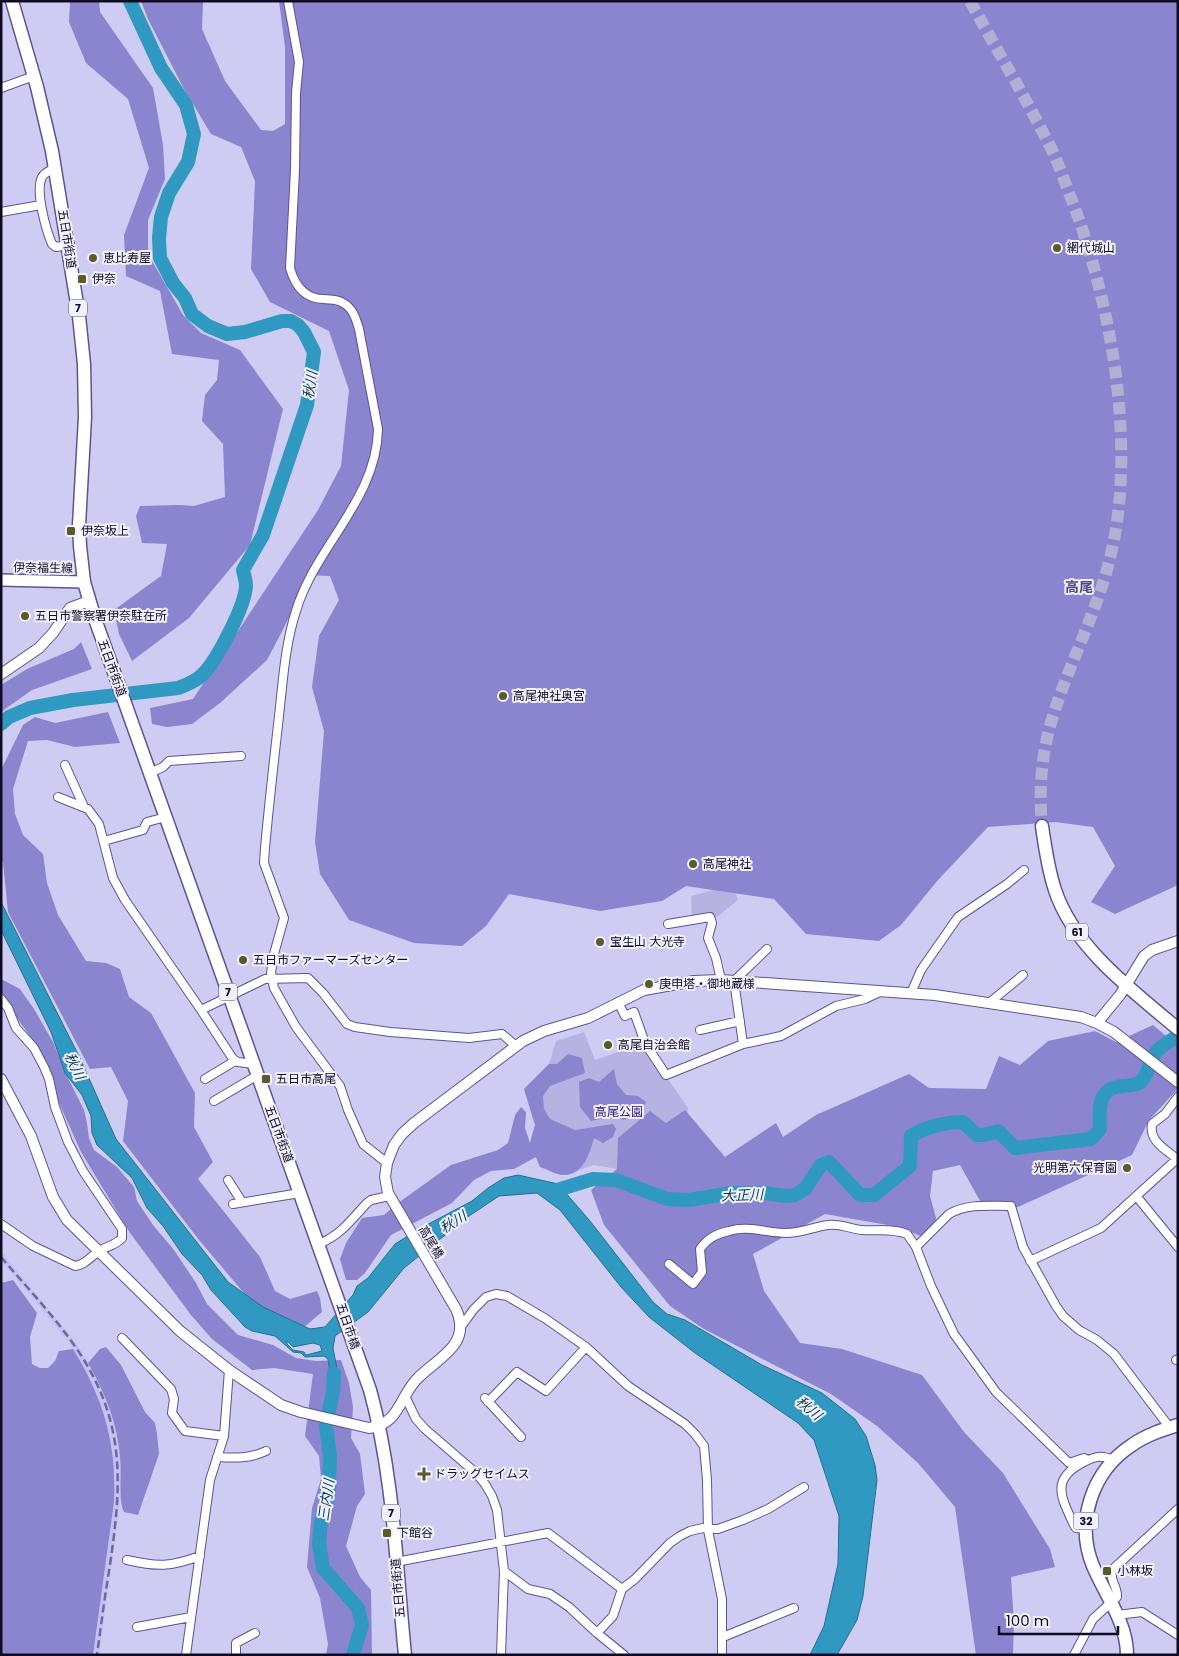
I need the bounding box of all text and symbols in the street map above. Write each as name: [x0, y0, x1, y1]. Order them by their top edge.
street label: 五日市街道: [54, 208, 81, 270]
place label: 網代城山: [1067, 239, 1115, 256]
marker: 網代城山: [1051, 242, 1063, 254]
place label: 恵比寿屋: [103, 249, 151, 266]
marker: 恵比寿屋: [87, 252, 99, 264]
place label: 伊奈: [92, 270, 116, 287]
marker: 伊奈: [76, 273, 88, 285]
road number: 7: [69, 300, 87, 316]
water label: 秋川: [298, 368, 322, 400]
place label: 伊奈坂上: [81, 522, 129, 539]
marker: 伊奈坂上: [65, 525, 77, 537]
street label: 伊奈福生線: [13, 558, 73, 577]
district label: 高尾: [1065, 577, 1093, 597]
place label: 五日市警察署伊奈駐在所: [35, 607, 167, 624]
marker: 五日市警察署伊奈駐在所: [19, 610, 31, 622]
street label: 五日市街道: [94, 637, 131, 699]
place label: 高尾神社奥宮: [513, 687, 585, 704]
marker: 高尾神社奥宮: [497, 690, 509, 702]
place label: 高尾神社: [703, 855, 751, 872]
marker: 高尾神社: [687, 858, 699, 870]
road number: 61: [1066, 924, 1088, 940]
place label: 宝生山 大光寺: [610, 933, 685, 950]
marker: 宝生山 大光寺: [594, 936, 606, 948]
place label: 五日市ファーマーズセンター: [253, 951, 408, 968]
marker: 五日市ファーマーズセンター: [237, 954, 249, 966]
place label: 庚申塔・御地蔵様: [659, 975, 755, 992]
marker: 庚申塔・御地蔵様: [643, 978, 655, 990]
road number: 7: [219, 984, 237, 1000]
place label: 高尾自治会館: [618, 1036, 690, 1053]
marker: 高尾自治会館: [602, 1039, 614, 1051]
water label: 秋川: [60, 1049, 91, 1085]
place label: 五日市高尾: [276, 1070, 336, 1087]
marker: 五日市高尾: [260, 1073, 272, 1085]
street label: 五日市街道: [261, 1103, 298, 1165]
park label: 高尾公園: [595, 1103, 643, 1120]
place label: 光明第六保育園: [1033, 1159, 1117, 1176]
marker: 光明第六保育園: [1121, 1162, 1133, 1174]
water label: 大正川: [721, 1184, 765, 1206]
water label: 秋川: [436, 1205, 472, 1238]
street label: 高尾橋: [415, 1222, 448, 1262]
street label: 五日市橋: [333, 1300, 364, 1351]
water label: 秋川: [792, 1391, 828, 1426]
place label: ドラッグセイムス: [434, 1465, 530, 1482]
marker: ドラッグセイムス: [418, 1468, 430, 1480]
water label: 三内川: [313, 1476, 339, 1522]
road number: 7: [382, 1505, 400, 1522]
road number: 32: [1074, 1512, 1098, 1530]
place label: 下館谷: [397, 1524, 433, 1541]
marker: 下館谷: [381, 1527, 393, 1539]
street label: 五日市街道: [386, 1557, 409, 1619]
place label: 小林坂: [1117, 1562, 1153, 1579]
marker: 小林坂: [1101, 1565, 1113, 1577]
scale bar: [999, 1604, 1118, 1636]
text: 100 m: [1006, 1610, 1049, 1631]

